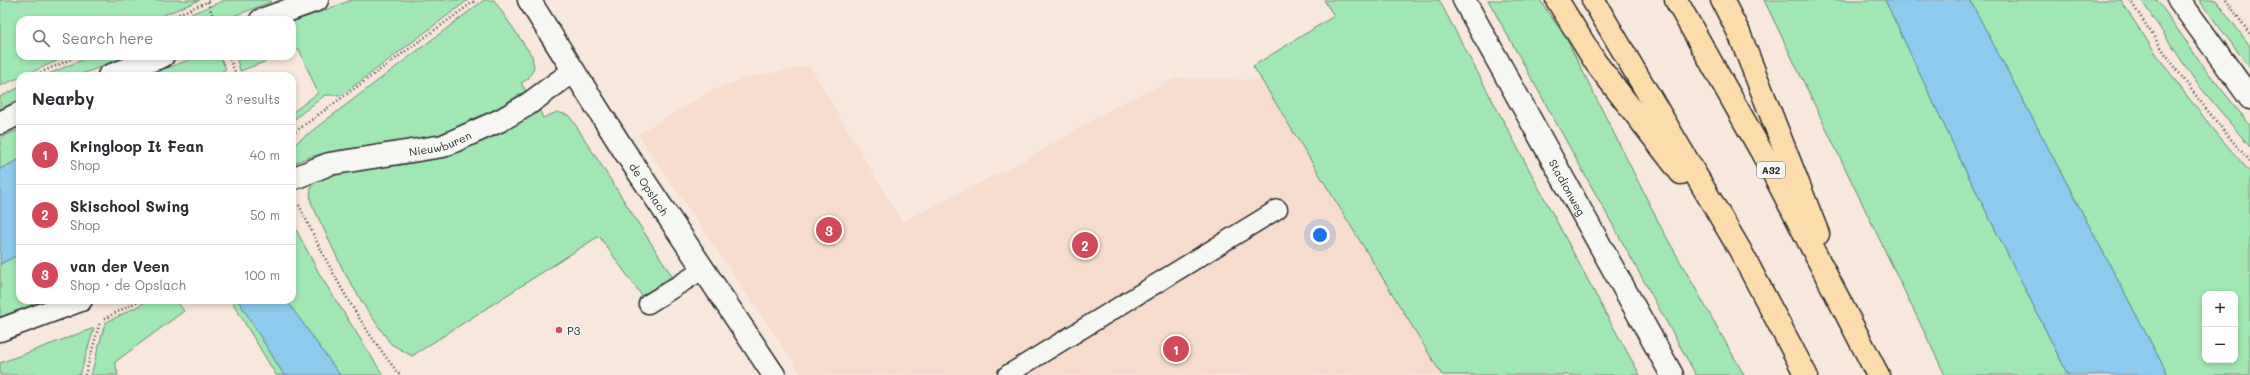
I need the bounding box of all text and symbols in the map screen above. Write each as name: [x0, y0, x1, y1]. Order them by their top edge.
search box: [16, 16, 296, 60]
icon: search: [30, 27, 52, 49]
text: Search here: [62, 28, 153, 48]
text: Nearby: [32, 87, 94, 109]
text: 3 results: [225, 90, 280, 107]
street label: Nieuwburen: [408, 127, 473, 159]
text: Kringloop It Fean: [70, 136, 204, 156]
text: 1: [42, 146, 48, 163]
text: 40 m: [250, 146, 280, 163]
text: Shop: [70, 156, 100, 173]
street label: Stadionweg: [1546, 156, 1590, 218]
street label: de Opslach: [627, 159, 673, 218]
road number: A32: [1757, 162, 1785, 178]
text: Skischool Swing: [70, 196, 189, 216]
text: 2: [41, 206, 49, 223]
text: 50 m: [250, 206, 280, 223]
pin: 3: [816, 215, 842, 245]
text: Shop: [70, 216, 100, 233]
your location: [1310, 225, 1330, 245]
pin: 2: [1072, 230, 1098, 260]
text: van der Veen: [70, 256, 169, 276]
text: 3: [41, 266, 49, 283]
text: 100 m: [244, 266, 280, 283]
text: Shop · de Opslach: [70, 276, 186, 293]
map controls: [2202, 291, 2238, 363]
button: +: [2202, 291, 2238, 327]
place label: P3: [567, 323, 581, 338]
marker: P3: [554, 325, 564, 335]
button: −: [2202, 327, 2238, 363]
pin: 1: [1163, 334, 1189, 364]

